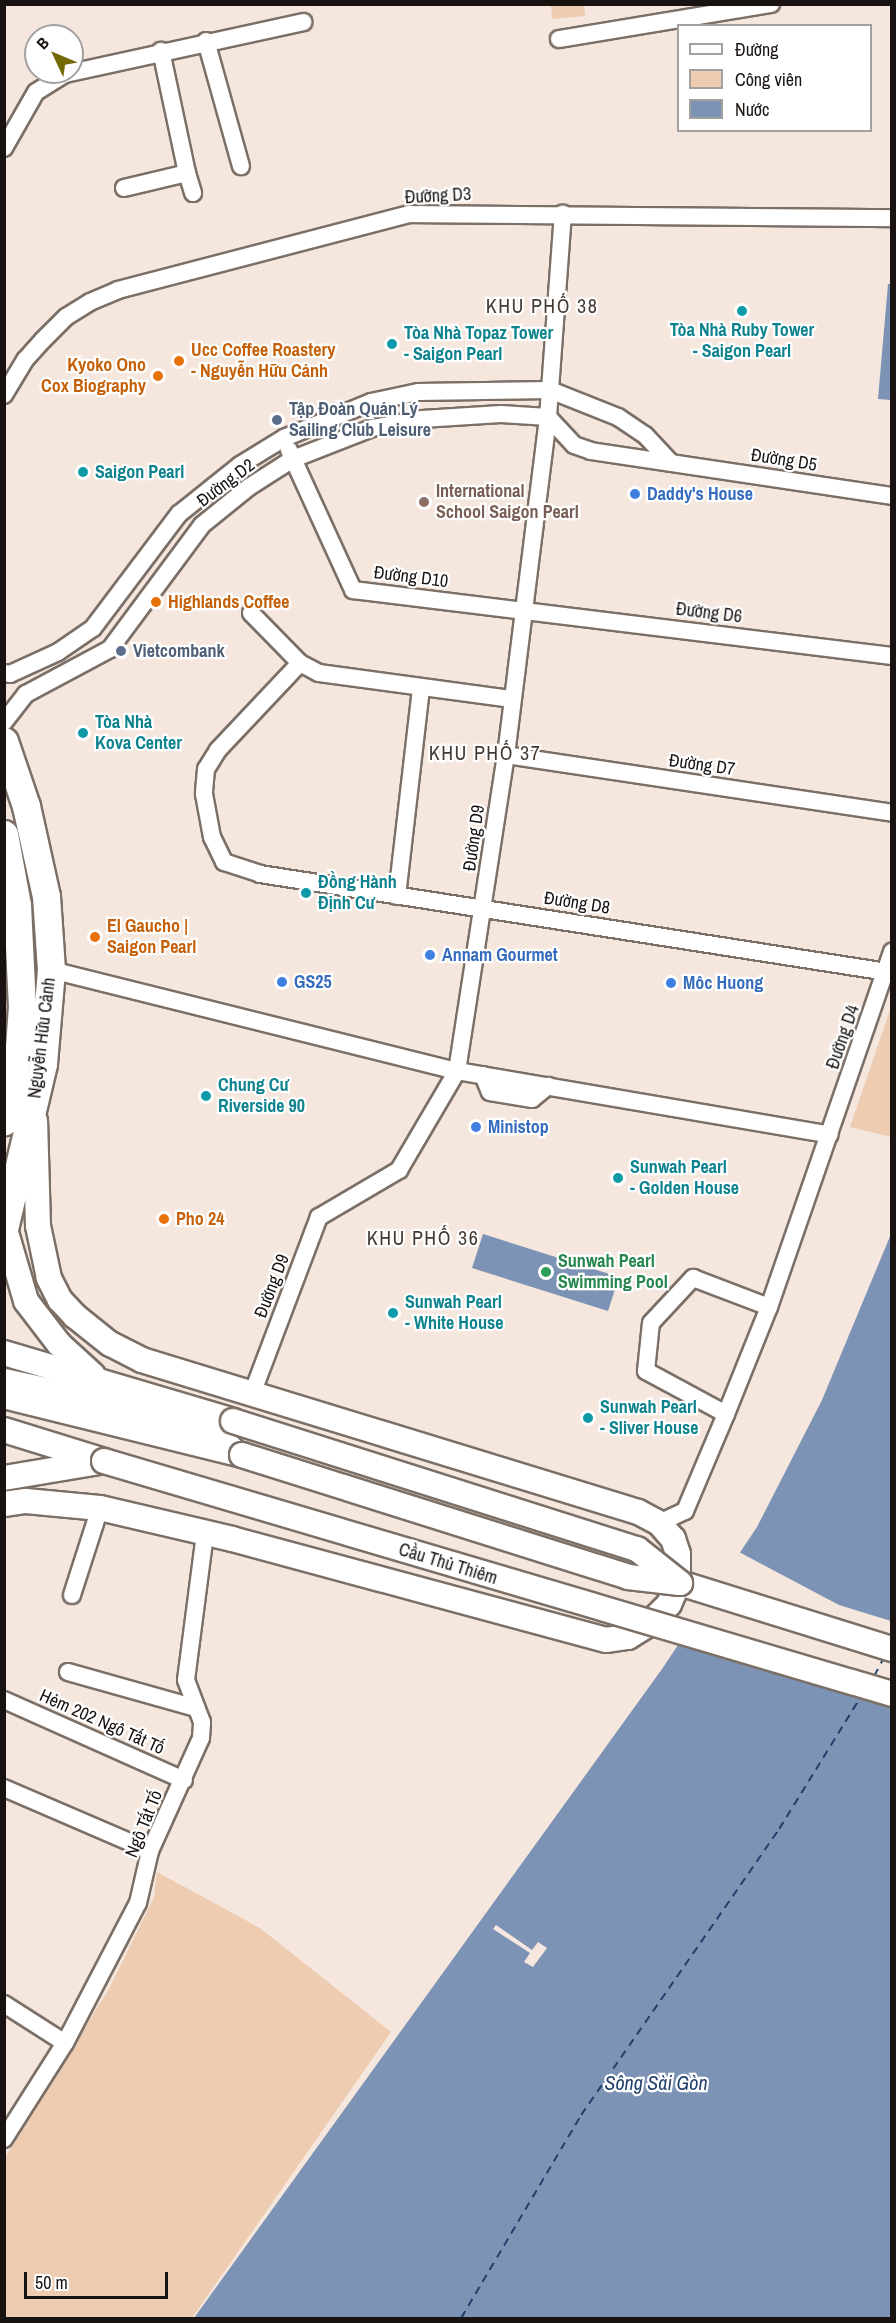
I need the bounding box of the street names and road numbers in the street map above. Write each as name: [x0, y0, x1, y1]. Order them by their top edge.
street label: Đường D3: [404, 183, 472, 209]
street label: Đường D5: [749, 444, 819, 476]
street label: Đường D2: [193, 454, 259, 512]
street label: Đường D10: [373, 562, 449, 592]
street label: Đường D6: [675, 598, 743, 628]
street label: Đường D7: [668, 750, 736, 780]
street label: Đường D9: [459, 804, 489, 872]
street label: Đường D8: [542, 887, 612, 919]
street label: Nguyễn Hữu Cảnh: [24, 976, 60, 1100]
street label: Đường D4: [822, 1002, 864, 1072]
street label: Đường D9: [250, 1251, 294, 1321]
street label: Cầu Thủ Thiêm: [396, 1539, 500, 1589]
street label: Hẻm 202 Ngô Tất Tố: [36, 1685, 168, 1759]
street label: Ngô Tất Tố: [121, 1787, 167, 1861]

